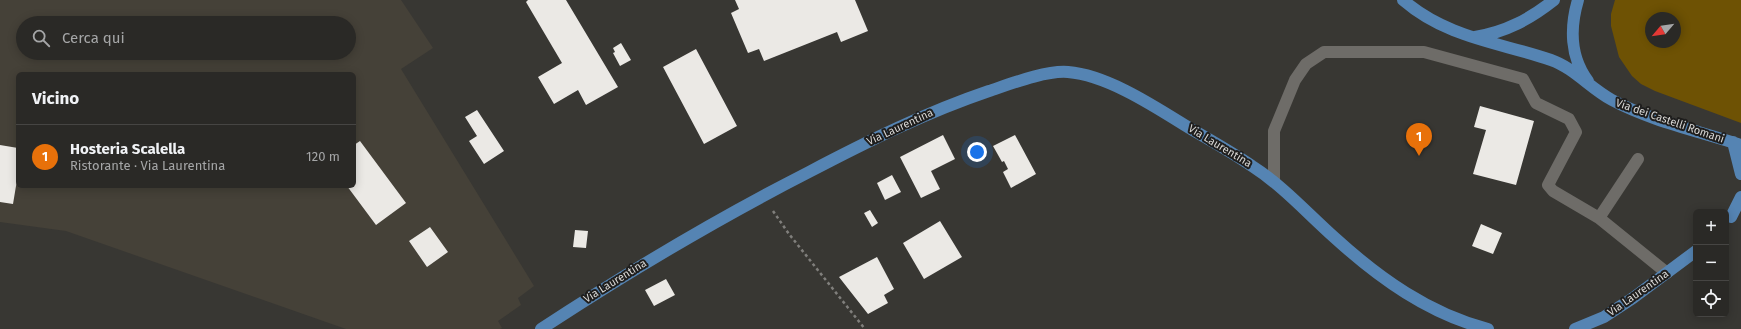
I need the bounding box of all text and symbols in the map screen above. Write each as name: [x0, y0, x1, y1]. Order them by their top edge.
north arrow: [1645, 12, 1681, 48]
search box: [16, 16, 356, 60]
icon: search: [30, 27, 52, 49]
text: Cerca qui: [62, 29, 125, 47]
text: Vicino: [32, 88, 79, 109]
street label: Via dei Castelli Romani: [1614, 96, 1726, 146]
street label: Via Laurentina: [865, 106, 935, 148]
street label: Via Laurentina: [1186, 122, 1254, 170]
pin: 1: [1406, 123, 1432, 156]
text: Hosteria Scalella: [70, 140, 185, 158]
your location: [967, 142, 987, 162]
text: 1: [42, 149, 48, 164]
text: 120 m: [306, 149, 340, 164]
text: Ristorante · Via Laurentina: [70, 158, 225, 173]
map controls: [1693, 209, 1729, 317]
button: +: [1693, 209, 1729, 245]
button: −: [1693, 245, 1729, 281]
street label: Via Laurentina: [581, 256, 649, 306]
street label: Via Laurentina: [1605, 267, 1671, 319]
button: locate: [1693, 281, 1729, 317]

